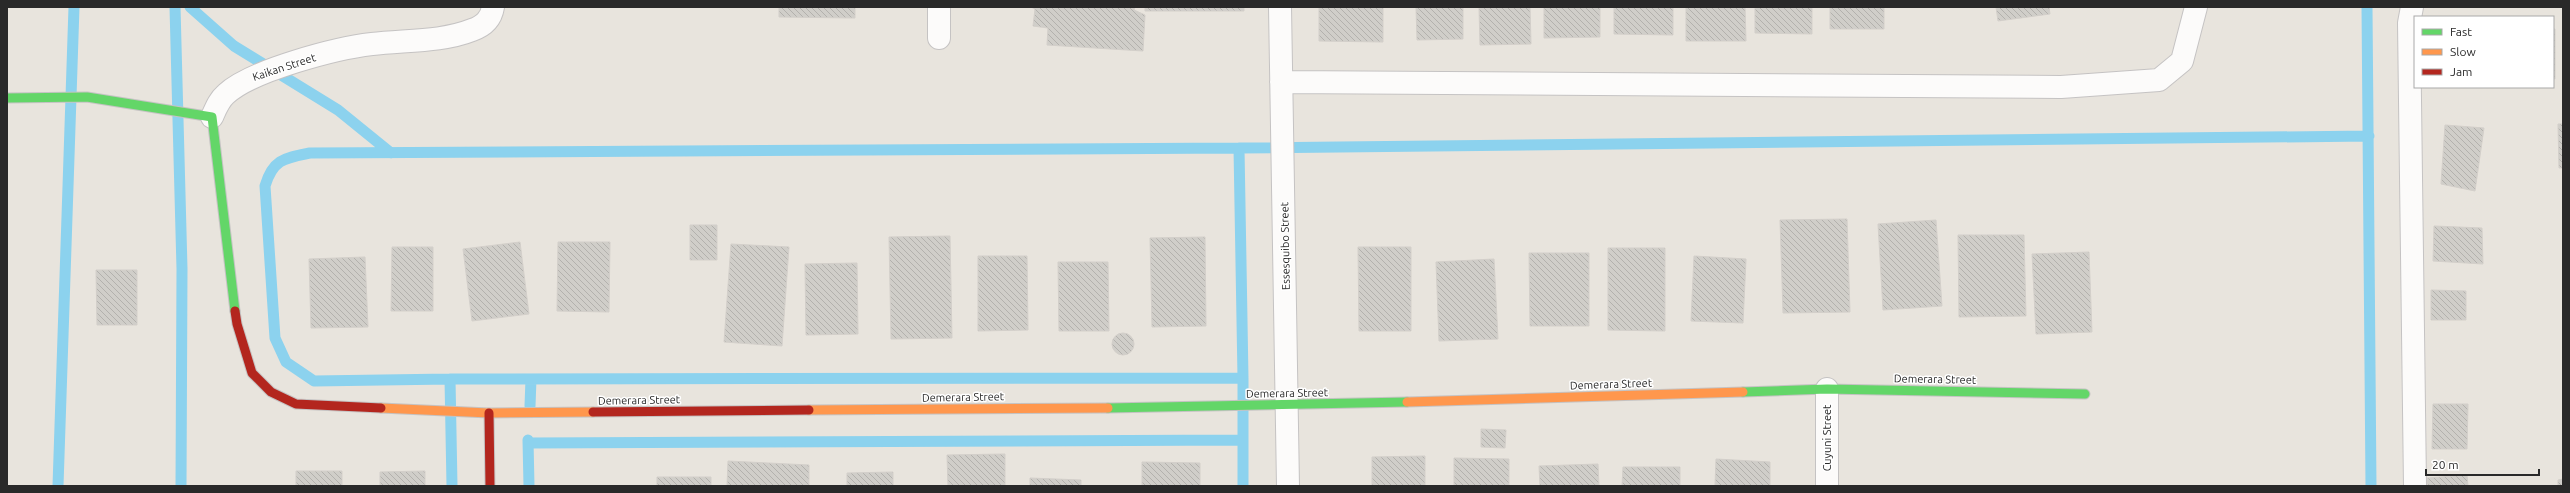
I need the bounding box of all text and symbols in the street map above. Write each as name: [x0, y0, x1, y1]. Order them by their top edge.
legend: [2414, 16, 2554, 88]
text: Fast: [2450, 25, 2472, 38]
text: Slow: [2450, 45, 2476, 58]
street label: Kaikan Street: [251, 51, 318, 83]
text: Jam: [2450, 65, 2472, 78]
street label: Essesquibo Street: [1278, 201, 1292, 290]
street label: Demerara Street: [1894, 372, 1977, 386]
street label: Demerara Street: [1570, 377, 1653, 391]
street label: Demerara Street: [1246, 386, 1329, 400]
street label: Demerara Street: [922, 390, 1005, 404]
street label: Demerara Street: [598, 393, 681, 407]
street label: Cuyuni Street: [1821, 404, 1833, 471]
scale bar: [2426, 451, 2539, 477]
text: 20 m: [2432, 458, 2459, 471]

